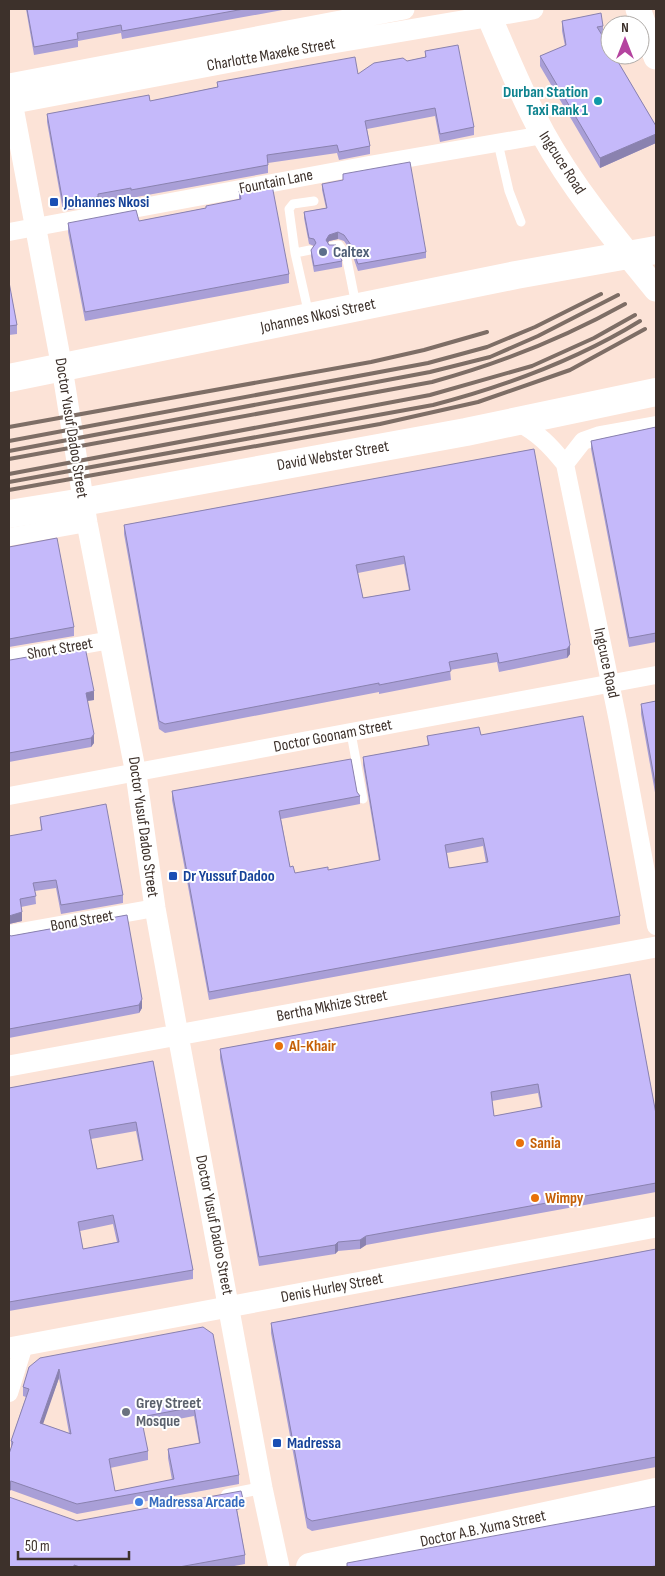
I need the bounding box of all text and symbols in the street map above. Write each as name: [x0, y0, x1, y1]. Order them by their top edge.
north arrow: [600, 15, 650, 65]
text: N: [621, 19, 629, 36]
street label: Charlotte Maxeke Street: [205, 34, 337, 76]
place label: Durban Station Taxi Rank 1: [503, 83, 589, 120]
marker: Durban Station Taxi Rank 1: [592, 95, 604, 107]
street label: Ingcuce Road: [535, 128, 589, 198]
street label: Fountain Lane: [237, 166, 315, 198]
place label: Johannes Nkosi: [63, 193, 149, 212]
marker: Johannes Nkosi: [48, 196, 60, 208]
place label: Caltex: [333, 243, 370, 262]
marker: Caltex: [317, 246, 329, 258]
street label: Johannes Nkosi Street: [258, 295, 377, 338]
street label: Doctor Yusuf Dadoo Street: [51, 356, 91, 500]
street label: David Webster Street: [276, 437, 391, 475]
street label: Ingcuce Road: [589, 626, 623, 700]
street label: Short Street: [26, 634, 94, 664]
street label: Doctor Goonam Street: [272, 715, 394, 757]
street label: Doctor Yusuf Dadoo Street: [124, 755, 162, 899]
place label: Dr Yussuf Dadoo: [183, 867, 275, 886]
marker: Dr Yussuf Dadoo: [167, 870, 179, 882]
street label: Bond Street: [49, 906, 115, 936]
street label: Bertha Mkhize Street: [275, 986, 389, 1026]
place label: Al-Khair: [288, 1037, 336, 1056]
marker: Al-Khair: [273, 1040, 285, 1052]
place label: Sania: [530, 1134, 561, 1153]
marker: Sania: [514, 1137, 526, 1149]
street label: Doctor Yusuf Dadoo Street: [191, 1154, 237, 1297]
place label: Wimpy: [545, 1189, 584, 1208]
marker: Wimpy: [529, 1192, 541, 1204]
street label: Denis Hurley Street: [279, 1269, 385, 1307]
place label: Grey Street Mosque: [136, 1394, 201, 1431]
marker: Grey Street Mosque: [120, 1406, 132, 1418]
place label: Madressa: [287, 1434, 341, 1453]
marker: Madressa: [271, 1437, 283, 1449]
place label: Madressa Arcade: [149, 1493, 245, 1512]
marker: Madressa Arcade: [133, 1496, 145, 1508]
street label: Doctor A.B. Xuma Street: [418, 1506, 548, 1552]
scale bar: [18, 1528, 129, 1560]
text: 50 m: [25, 1537, 50, 1556]

